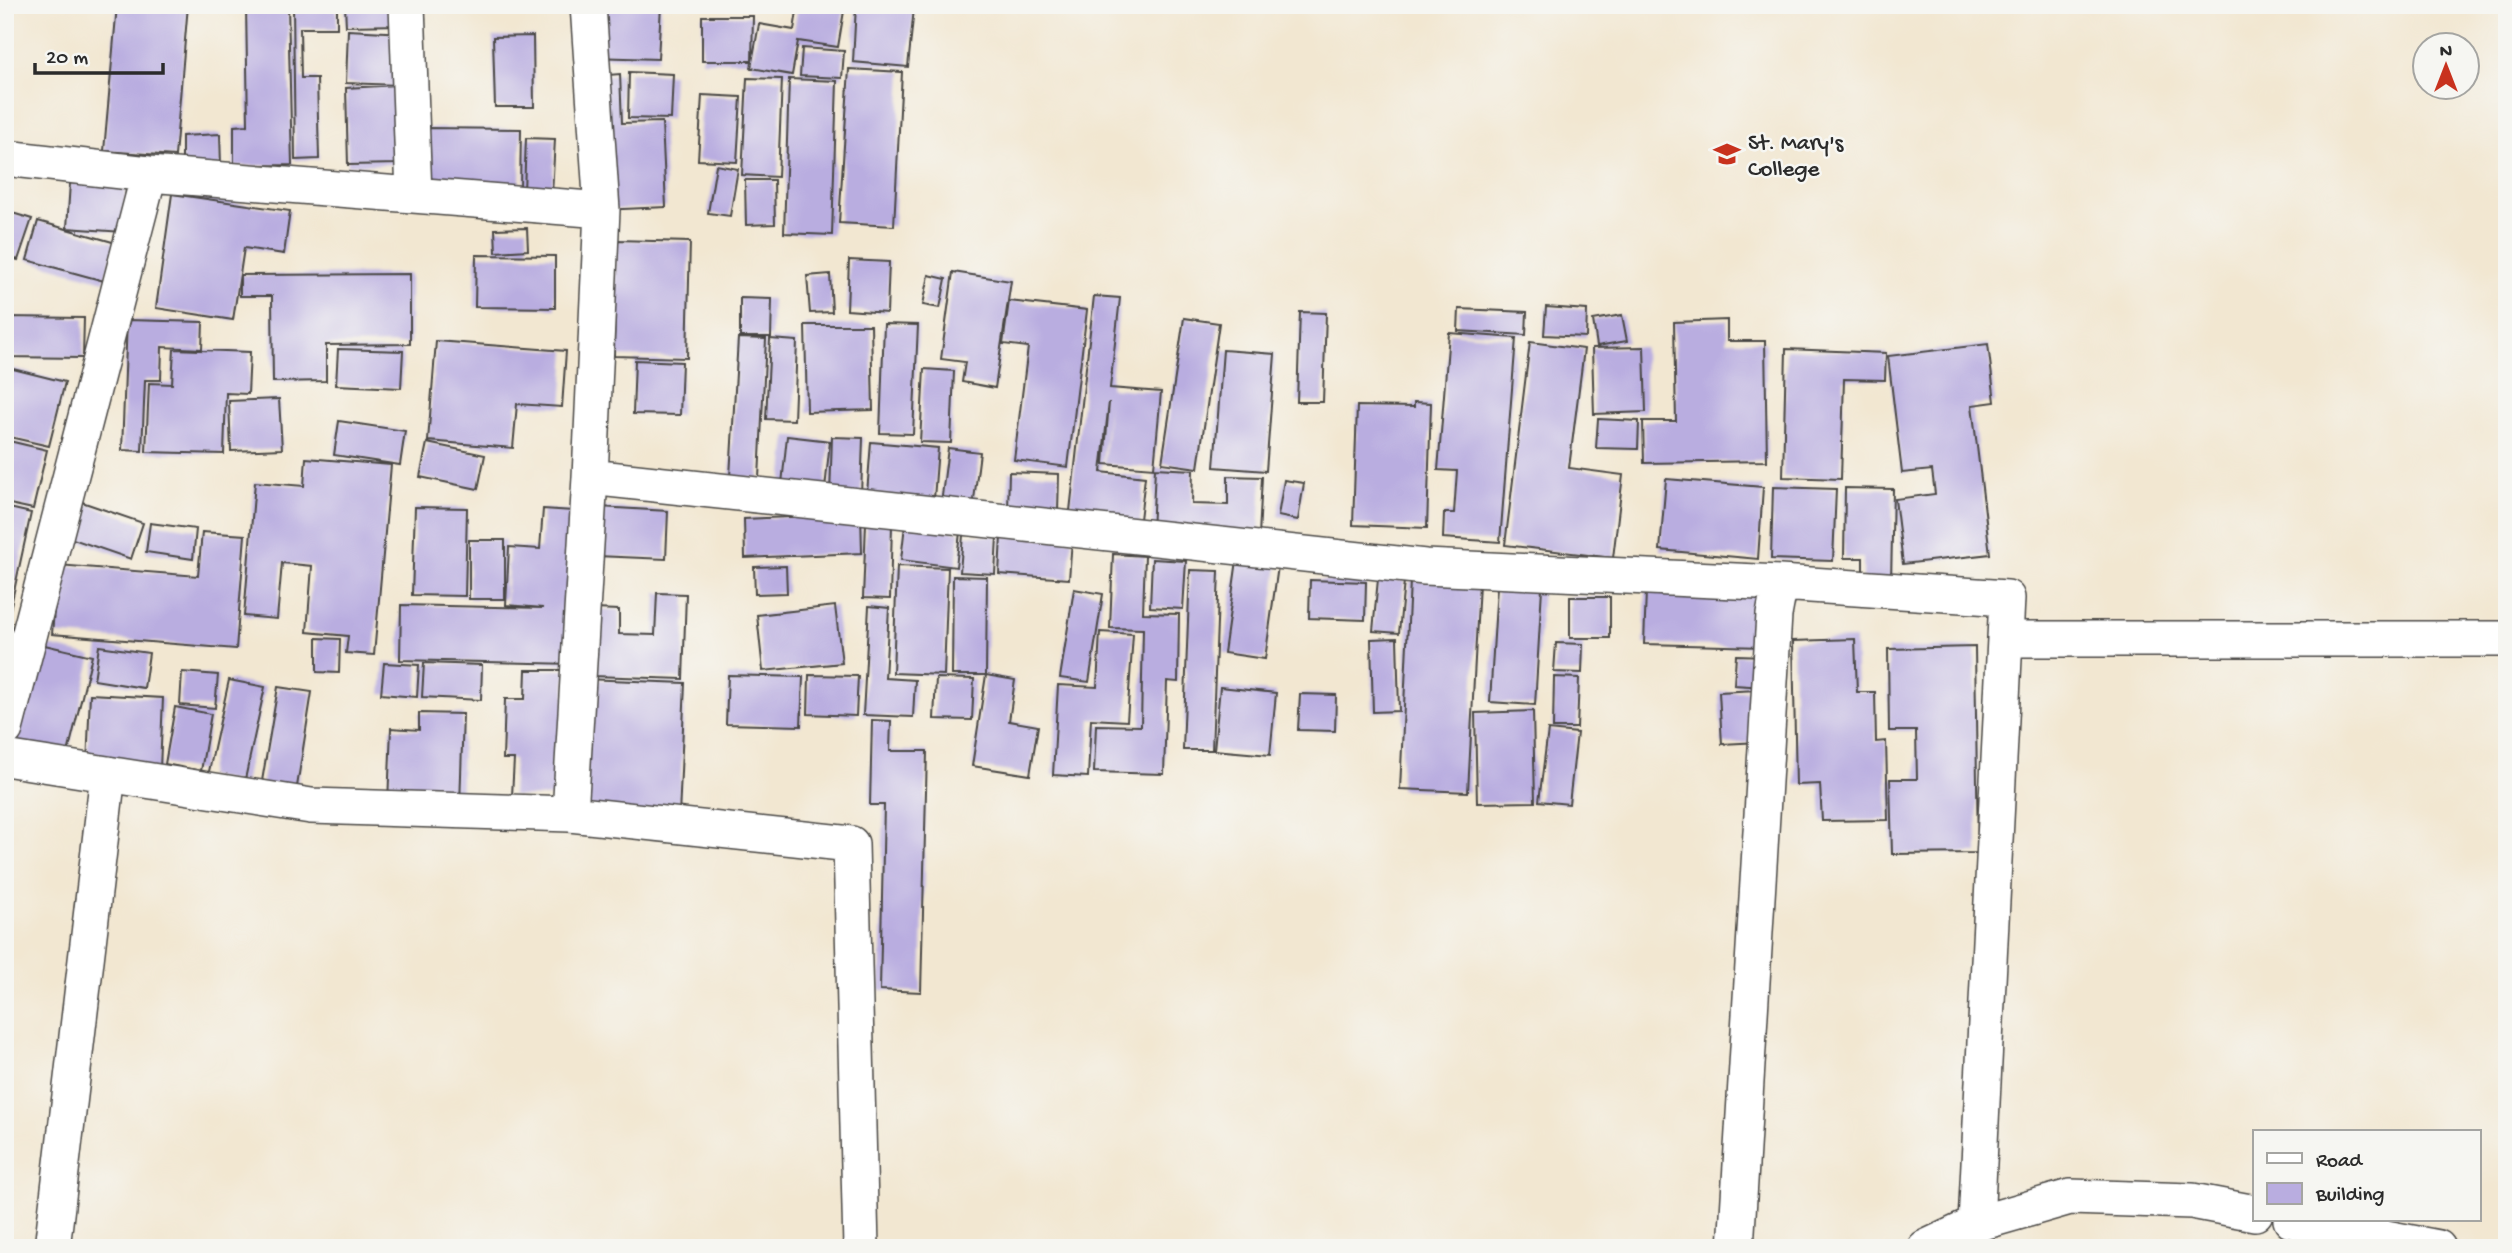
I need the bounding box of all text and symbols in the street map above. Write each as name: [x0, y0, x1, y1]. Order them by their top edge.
scale bar: [35, 32, 163, 76]
north arrow: [2410, 32, 2480, 102]
text: N: [2440, 41, 2452, 64]
text: 20 m: [46, 47, 88, 72]
place label: St. Mary's College: [1748, 131, 1844, 184]
school or university icon: St. Mary's College: [1712, 139, 1742, 169]
legend: [2253, 1130, 2480, 1222]
text: Road: [2316, 1150, 2364, 1175]
text: Building: [2315, 1184, 2385, 1209]

